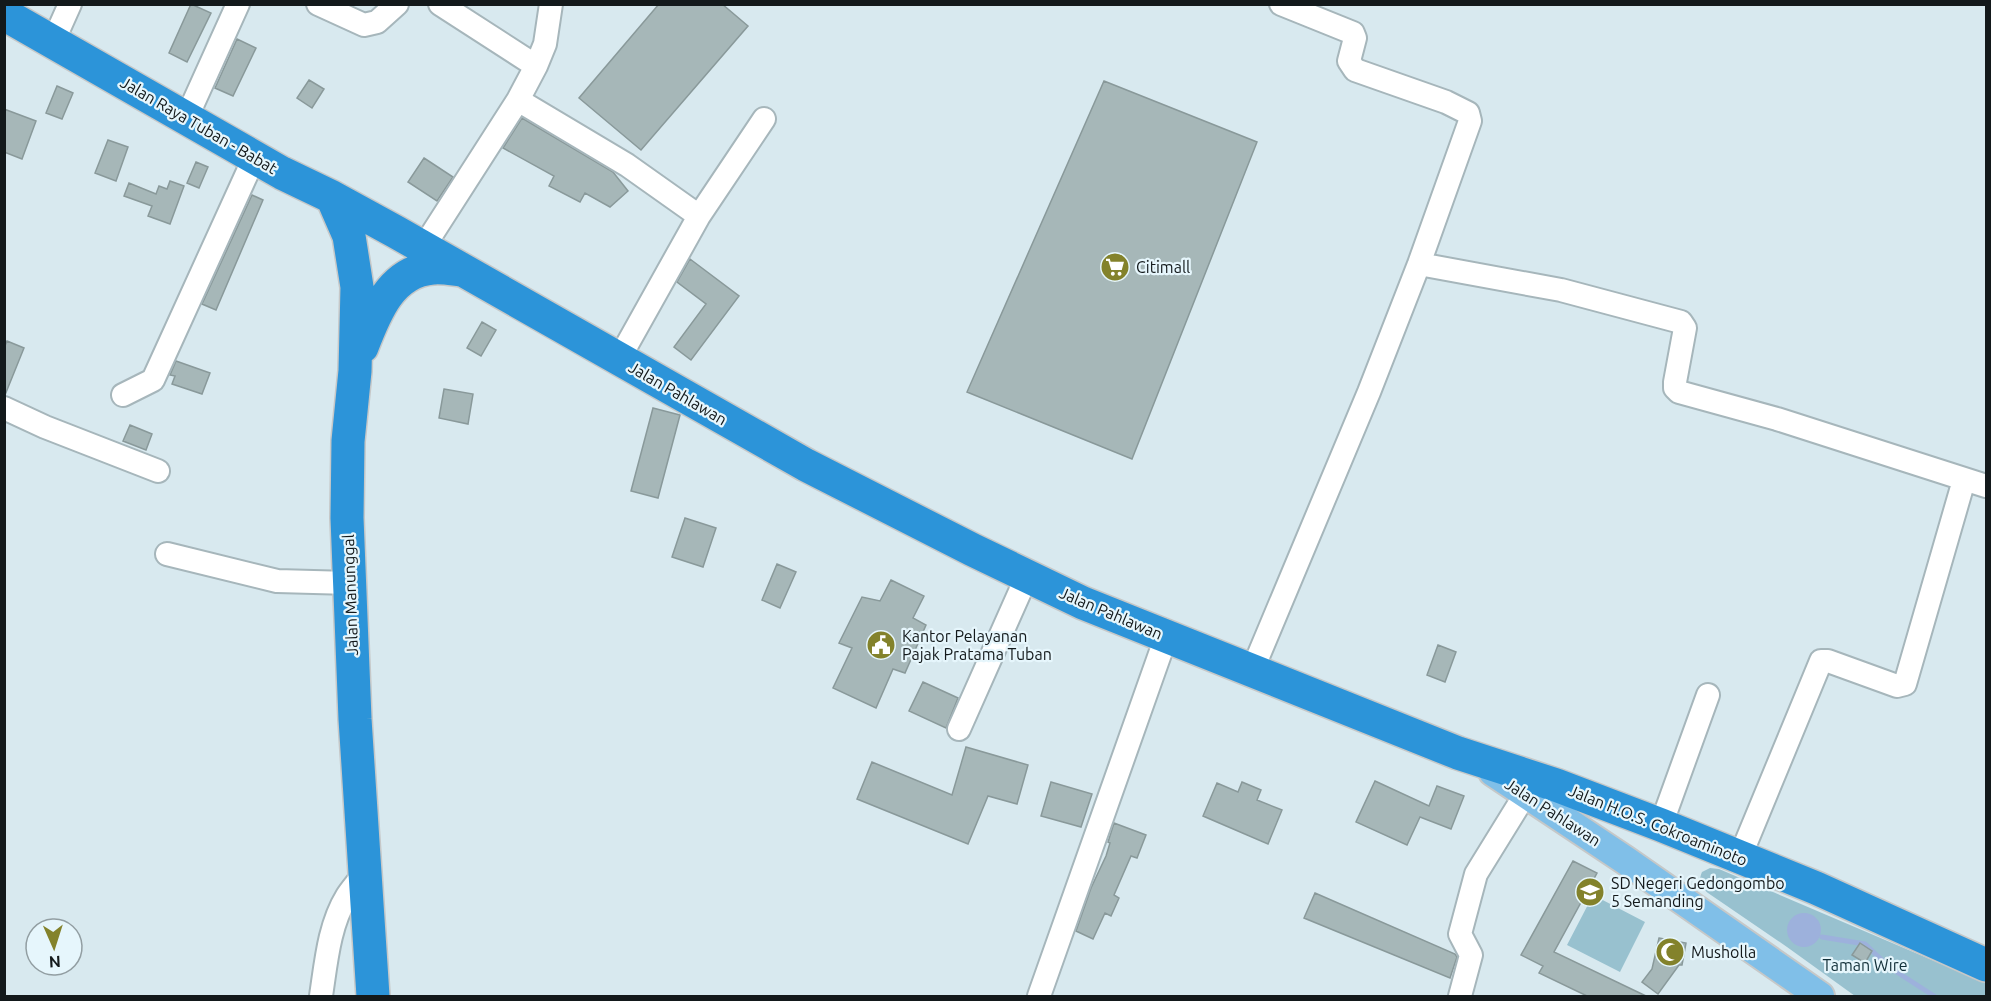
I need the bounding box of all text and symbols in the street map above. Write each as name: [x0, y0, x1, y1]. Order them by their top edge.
street label: Jalan Raya Tuban - Babat: [118, 73, 281, 178]
supermarket icon: Citimall: [1099, 251, 1131, 283]
place label: Citimall: [1136, 258, 1190, 276]
street label: Jalan Pahlawan: [626, 358, 730, 428]
street label: Jalan Manunggal: [339, 534, 361, 656]
street label: Jalan Pahlawan: [1057, 583, 1165, 643]
place label: Kantor Pelayanan Pajak Pratama Tuban: [902, 627, 1052, 663]
public building icon: Kantor Pelayanan Pajak Pratama Tuban: [865, 629, 897, 661]
street label: Jalan Pahlawan: [1502, 774, 1604, 850]
street label: Jalan H.O.S. Cokroaminoto: [1566, 781, 1750, 869]
place label: SD Negeri Gedongombo 5 Semanding: [1611, 874, 1785, 910]
school or university icon: SD Negeri Gedongombo 5 Semanding: [1574, 876, 1606, 908]
north arrow: [24, 917, 84, 977]
mosque icon: Musholla: [1654, 936, 1686, 968]
place label: Musholla: [1691, 943, 1756, 961]
text: N: [48, 953, 61, 971]
park label: Taman Wire: [1822, 956, 1908, 974]

